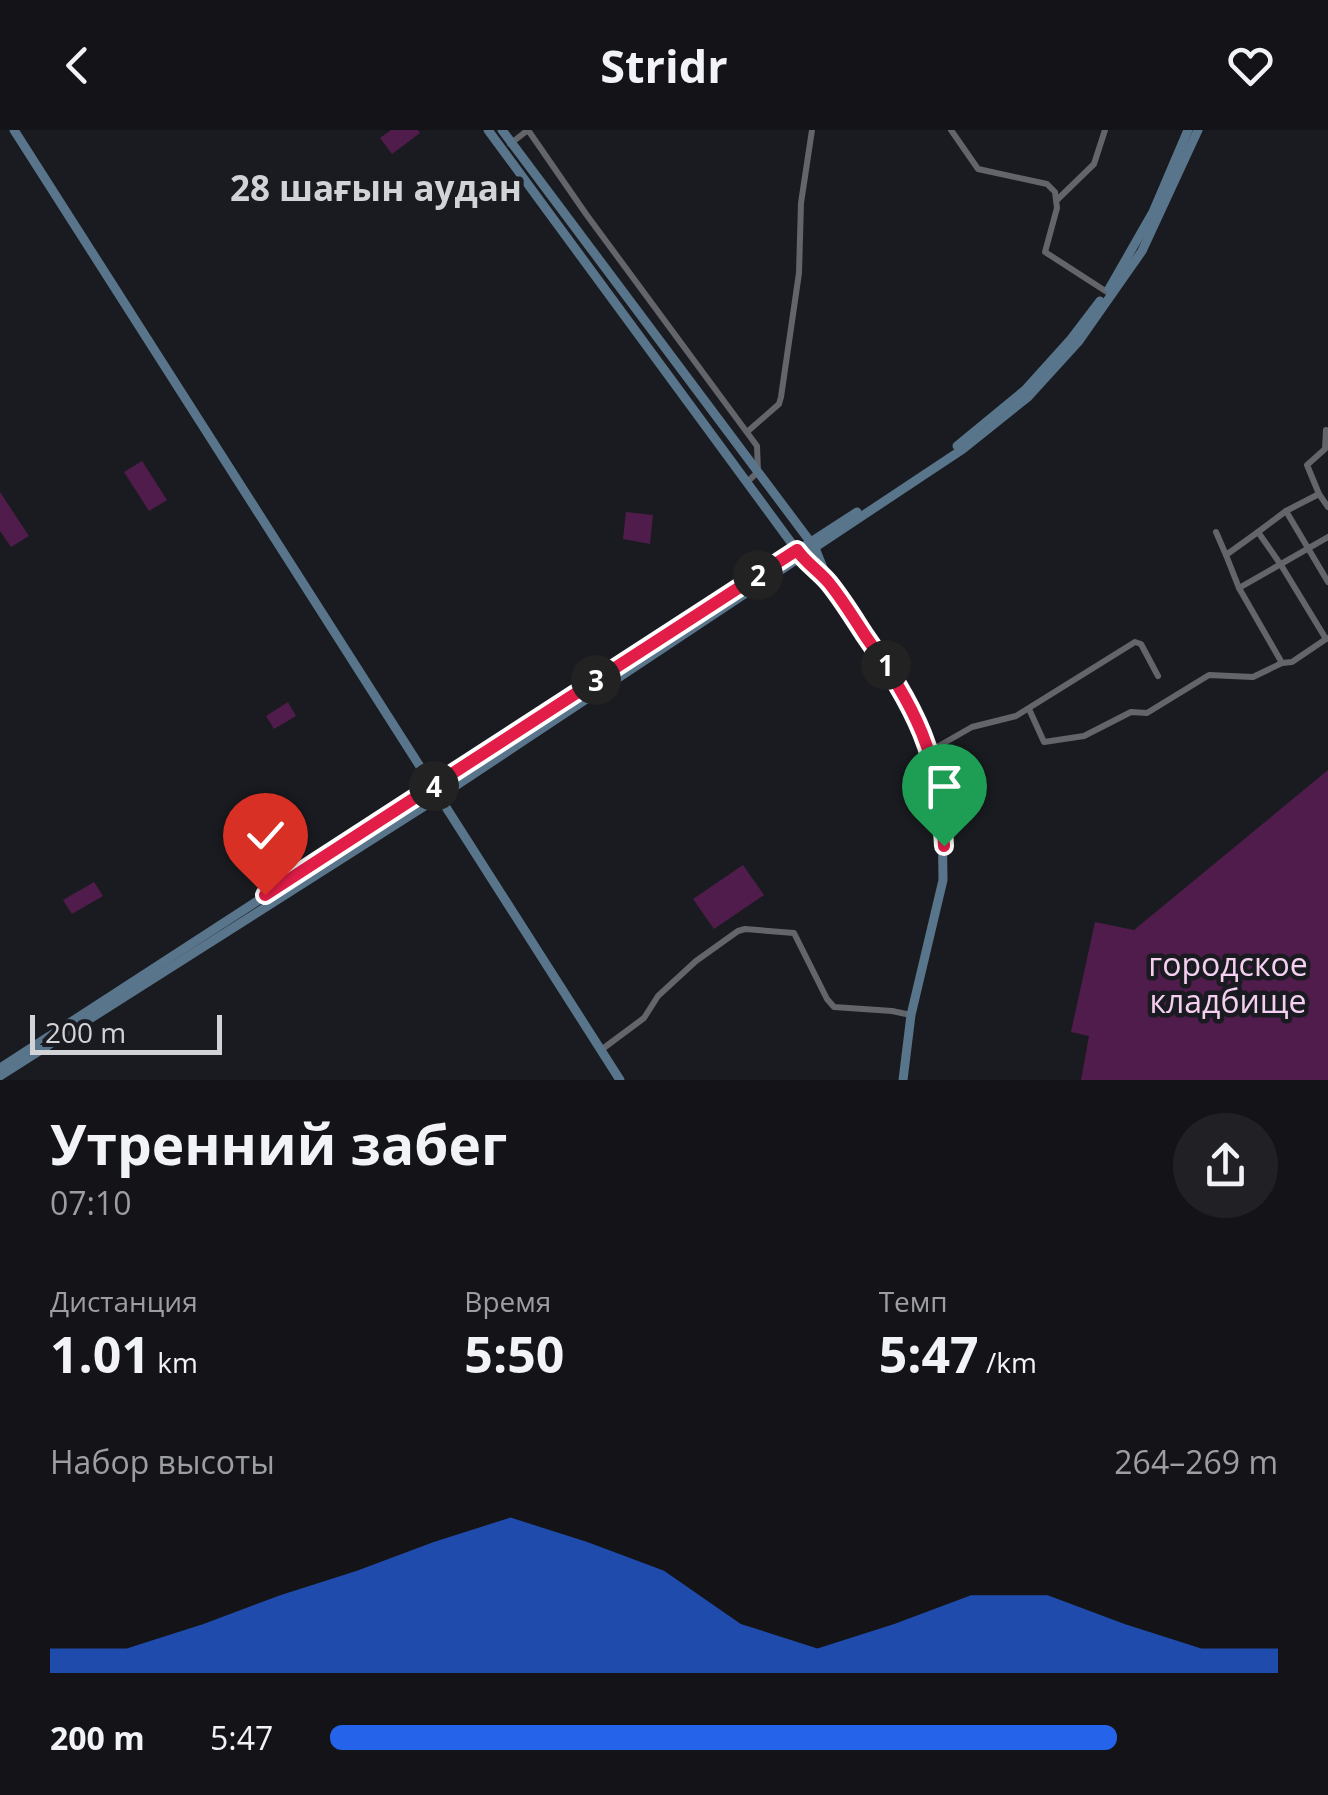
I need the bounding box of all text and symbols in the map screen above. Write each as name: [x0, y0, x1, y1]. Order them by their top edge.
text: Stridr: [600, 35, 728, 96]
icon: back: [50, 38, 105, 93]
icon: heart: [1223, 38, 1278, 93]
district label: 28 шағын аудан: [230, 164, 522, 211]
pin: 2: [733, 550, 783, 600]
text: 2: [750, 556, 766, 594]
pin: 1: [861, 640, 911, 690]
text: 1: [878, 646, 894, 684]
pin: 3: [571, 655, 621, 705]
text: 3: [588, 661, 604, 699]
pin: [902, 744, 987, 847]
icon: arrive: [917, 759, 972, 814]
pin: 4: [409, 761, 459, 811]
text: 4: [426, 767, 442, 805]
pin: [223, 793, 308, 896]
icon: check: [238, 808, 293, 863]
park label: городское кладбище: [1148, 942, 1308, 1022]
scale bar: [30, 1010, 222, 1054]
text: 200 m: [45, 1013, 126, 1051]
text: Утренний забег: [50, 1106, 507, 1181]
button: share: [1173, 1113, 1278, 1218]
text: 07:10: [50, 1181, 132, 1224]
text: Дистанция: [50, 1282, 198, 1320]
text: Время: [464, 1282, 551, 1320]
text: Темп: [879, 1282, 948, 1320]
text: 1.01: [50, 1320, 150, 1388]
text: 5:50: [464, 1320, 564, 1388]
text: 5:47: [879, 1320, 979, 1388]
text: km: [150, 1343, 198, 1381]
text: /km: [979, 1343, 1037, 1381]
text: Набор высоты: [50, 1440, 275, 1483]
text: 264–269 m: [1114, 1440, 1278, 1483]
text: 200 m: [50, 1716, 145, 1759]
text: 5:47: [210, 1716, 273, 1759]

